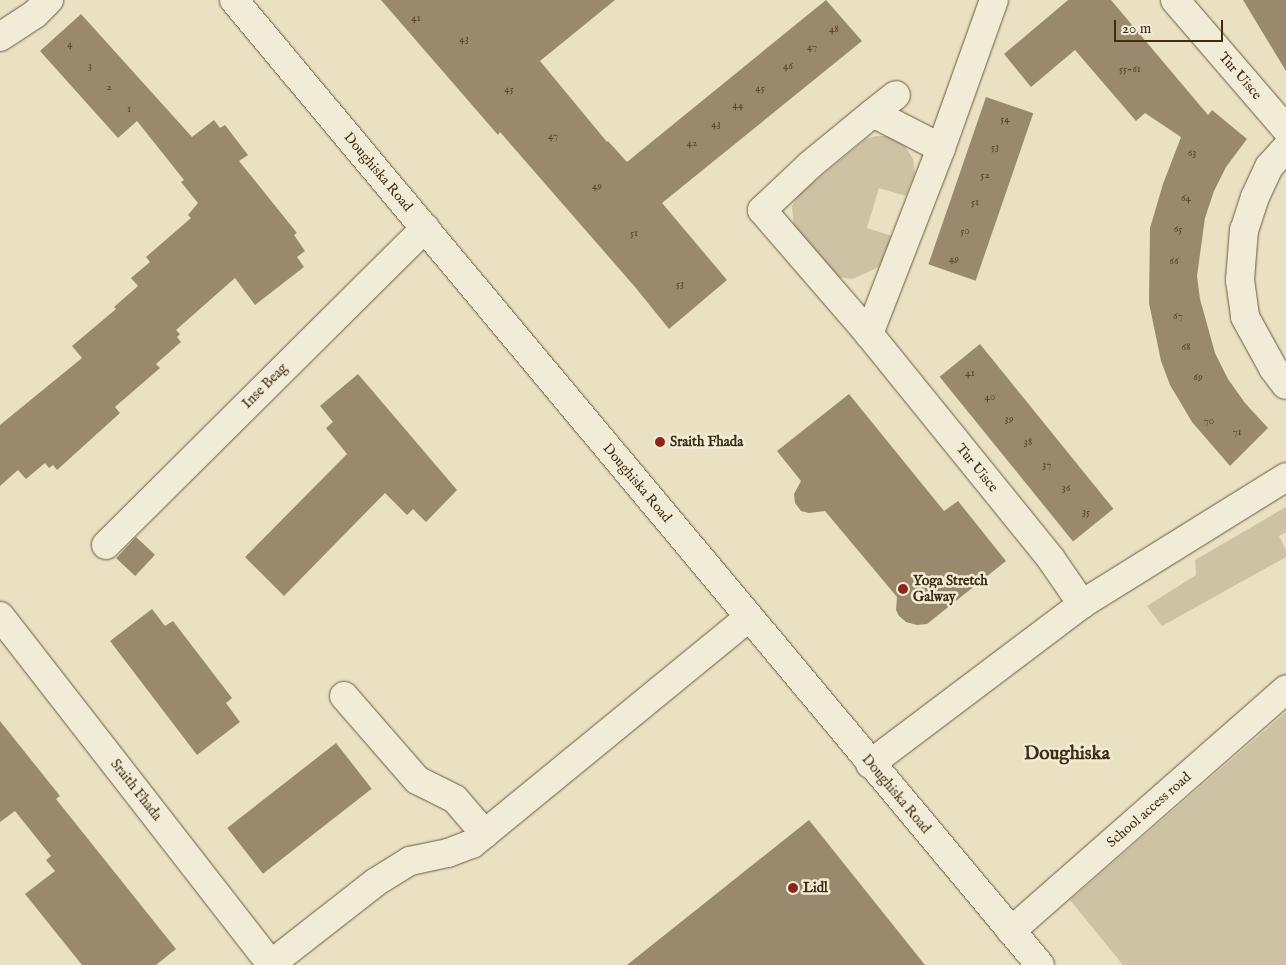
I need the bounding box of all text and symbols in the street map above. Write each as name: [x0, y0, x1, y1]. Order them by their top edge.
scale bar: [1116, 10, 1225, 42]
house number: 41: [411, 11, 421, 25]
text: 20 m: [1122, 19, 1151, 38]
house number: 48: [829, 22, 839, 36]
house number: 43: [459, 32, 469, 46]
house number: 4: [67, 37, 73, 51]
house number: 47: [807, 40, 817, 54]
street label: Tur Uisce: [1215, 49, 1265, 103]
house number: 3: [88, 59, 92, 73]
house number: 46: [783, 59, 793, 73]
house number: 55-61: [1119, 62, 1141, 76]
house number: 2: [106, 80, 112, 94]
house number: 45: [755, 81, 765, 95]
house number: 45: [504, 82, 514, 96]
house number: 44: [733, 98, 743, 112]
house number: 1: [127, 102, 131, 116]
house number: 54: [1000, 112, 1010, 126]
house number: 43: [711, 117, 721, 131]
street label: Doughiska Road: [340, 129, 416, 215]
house number: 47: [548, 129, 558, 143]
house number: 42: [687, 136, 697, 150]
house number: 53: [991, 140, 999, 154]
house number: 63: [1188, 146, 1196, 160]
house number: 52: [980, 168, 990, 182]
house number: 49: [592, 179, 602, 193]
house number: 64: [1181, 191, 1191, 205]
house number: 51: [971, 195, 979, 209]
house number: 65: [1174, 222, 1182, 236]
house number: 50: [960, 224, 970, 238]
house number: 51: [630, 226, 638, 240]
house number: 49: [949, 252, 959, 266]
house number: 66: [1169, 254, 1179, 268]
house number: 53: [676, 277, 684, 291]
house number: 67: [1173, 309, 1183, 323]
house number: 68: [1182, 340, 1190, 354]
street label: Inse Beag: [239, 360, 291, 412]
house number: 41: [965, 366, 975, 380]
house number: 69: [1193, 370, 1203, 384]
house number: 40: [985, 390, 995, 404]
house number: 39: [1005, 412, 1013, 426]
house number: 70: [1204, 414, 1214, 428]
house number: 71: [1232, 425, 1242, 439]
place label: Sraith Fhada: [670, 434, 743, 450]
house number: 38: [1024, 435, 1032, 449]
marker: Sraith Fhada: [654, 436, 666, 448]
street label: Doughiska Road: [599, 440, 675, 526]
street label: Tur Uisce: [952, 440, 1002, 496]
house number: 37: [1042, 458, 1052, 472]
house number: 36: [1062, 481, 1070, 495]
house number: 35: [1082, 505, 1090, 519]
place label: Yoga Stretch Galway: [913, 573, 988, 606]
marker: Yoga Stretch Galway: [897, 583, 909, 595]
district label: Doughiska: [1024, 744, 1110, 766]
street label: Doughiska Road: [858, 751, 934, 837]
street label: Sraith Fhada: [107, 756, 165, 824]
street label: School access road: [1103, 769, 1195, 851]
place label: Lidl: [803, 880, 828, 896]
marker: Lidl: [787, 882, 799, 894]

